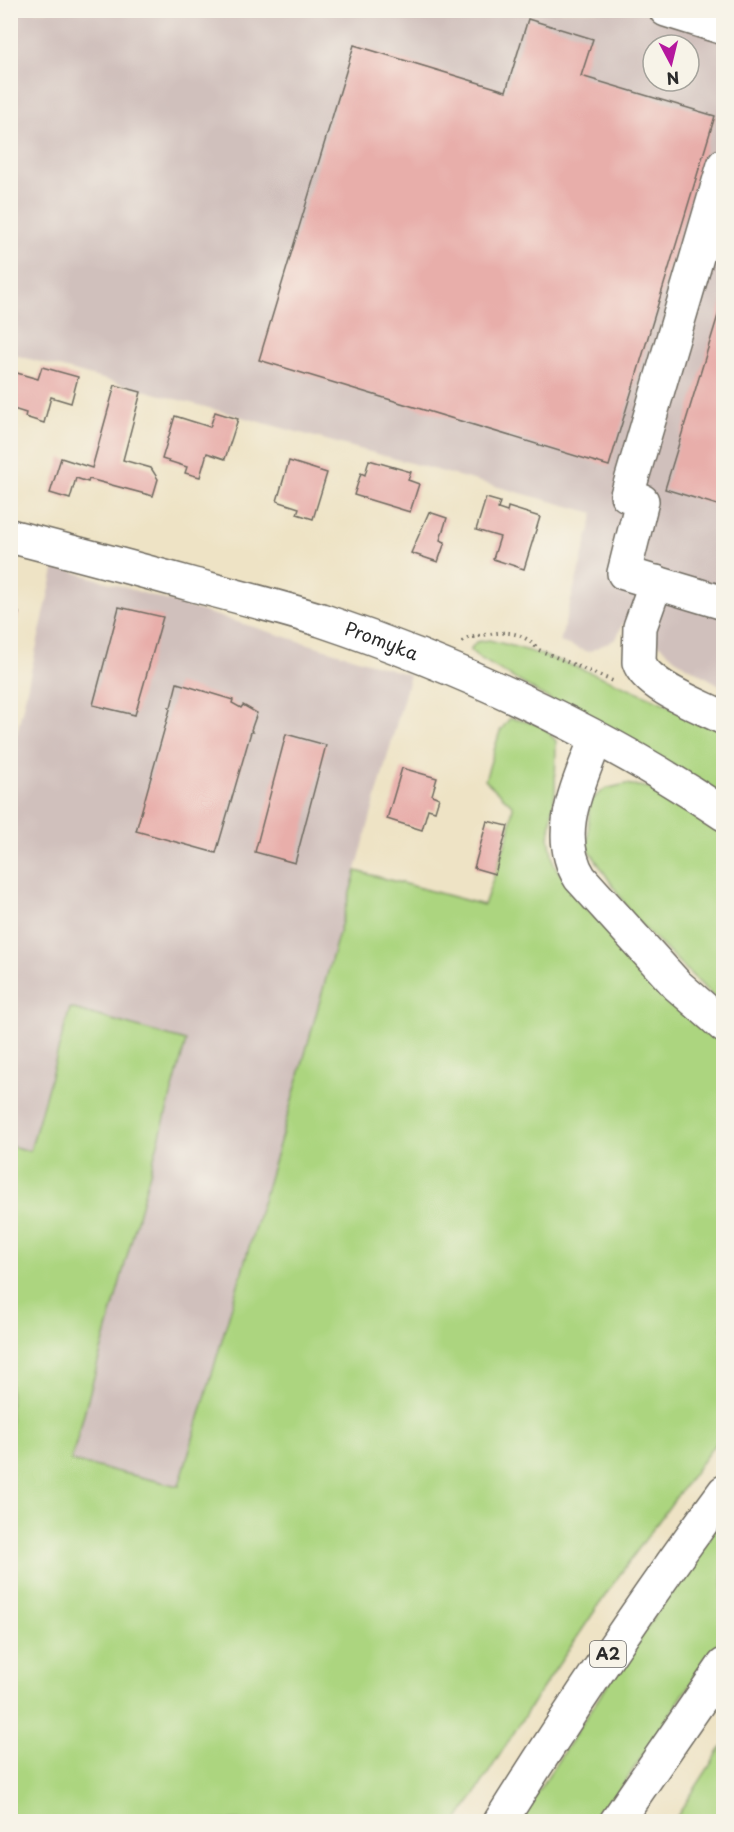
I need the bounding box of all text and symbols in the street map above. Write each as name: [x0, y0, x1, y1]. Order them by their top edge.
north arrow: [641, 33, 701, 93]
text: N: [665, 66, 681, 92]
street label: Promyka: [341, 614, 423, 667]
road number: A2: [590, 1641, 626, 1667]

